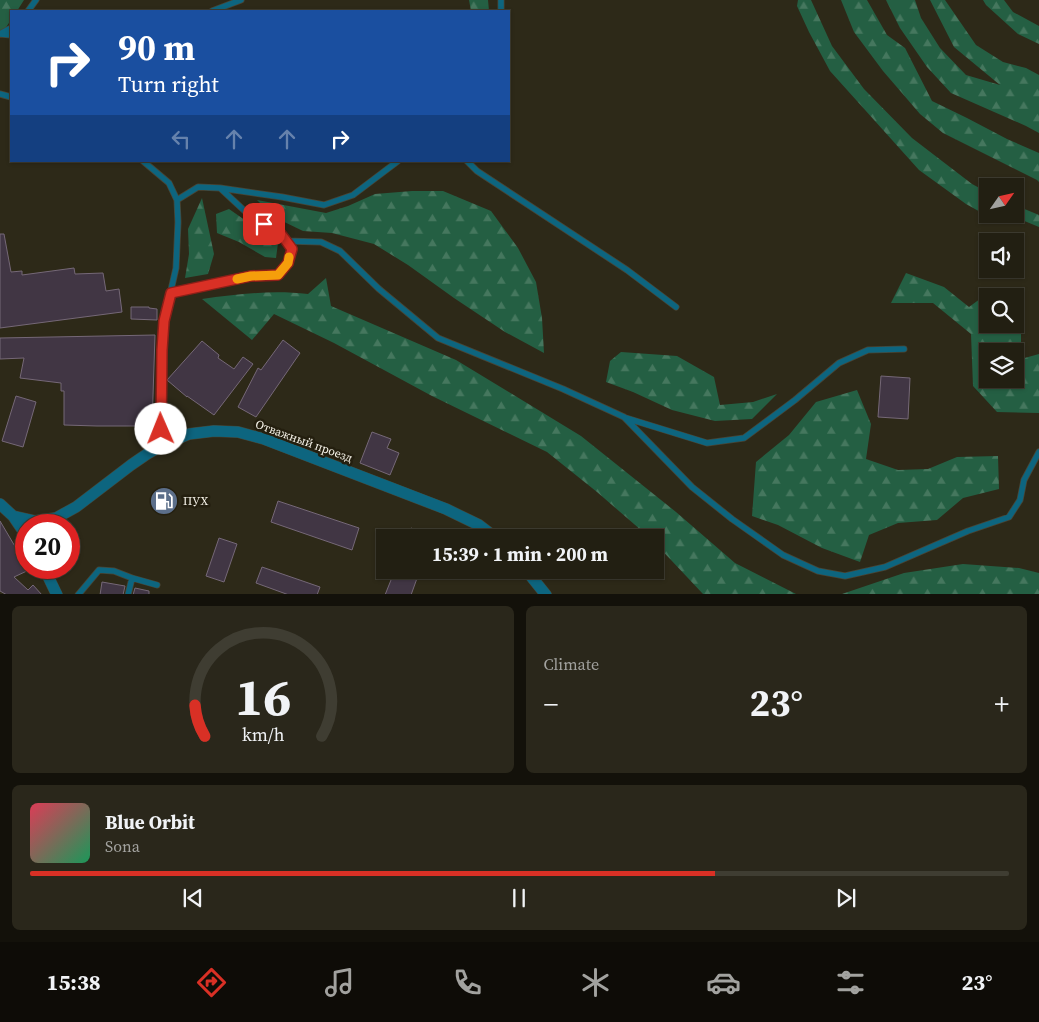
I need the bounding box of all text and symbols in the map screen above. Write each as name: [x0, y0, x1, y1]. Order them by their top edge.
text: 90 m: [118, 24, 195, 72]
icon: right: [35, 30, 100, 95]
text: Turn right: [118, 69, 219, 99]
icon: left: [167, 125, 195, 153]
icon: ahead: [220, 125, 248, 153]
icon: ahead: [273, 125, 301, 153]
icon: right: [326, 125, 354, 153]
north arrow: [979, 178, 1024, 222]
map controls: [979, 178, 1024, 388]
pin: [243, 203, 285, 245]
icon: arrive: [250, 210, 278, 238]
button: sound: [979, 233, 1024, 278]
button: search: [979, 288, 1024, 333]
button: layers: [979, 343, 1024, 388]
position arrow: [134, 402, 186, 454]
street label: Отважный проезд: [253, 416, 355, 466]
fuel station icon: ПУХ: [149, 486, 179, 516]
place label: ПУХ: [183, 493, 209, 509]
speed limit sign: 20: [15, 514, 80, 579]
text: 15:39 · 1 min · 200 m: [432, 541, 608, 567]
text: Climate: [544, 653, 599, 675]
text: 16: [235, 661, 291, 732]
text: 23°: [749, 677, 803, 729]
text: −: [544, 685, 558, 723]
text: +: [994, 685, 1009, 723]
text: km/h: [241, 722, 284, 747]
text: Blue Orbit: [105, 809, 195, 835]
text: Sona: [105, 835, 140, 857]
icon: previous: [179, 884, 207, 912]
icon: pause: [505, 884, 533, 912]
icon: next: [832, 884, 860, 912]
icon: directions: [194, 965, 229, 1000]
icon: music: [322, 965, 357, 1000]
icon: phone: [450, 965, 485, 1000]
icon: climate: [578, 965, 613, 1000]
icon: car: [706, 965, 741, 1000]
icon: filters: [833, 965, 868, 1000]
text: 15:38: [46, 967, 101, 997]
text: 23°: [961, 967, 993, 997]

